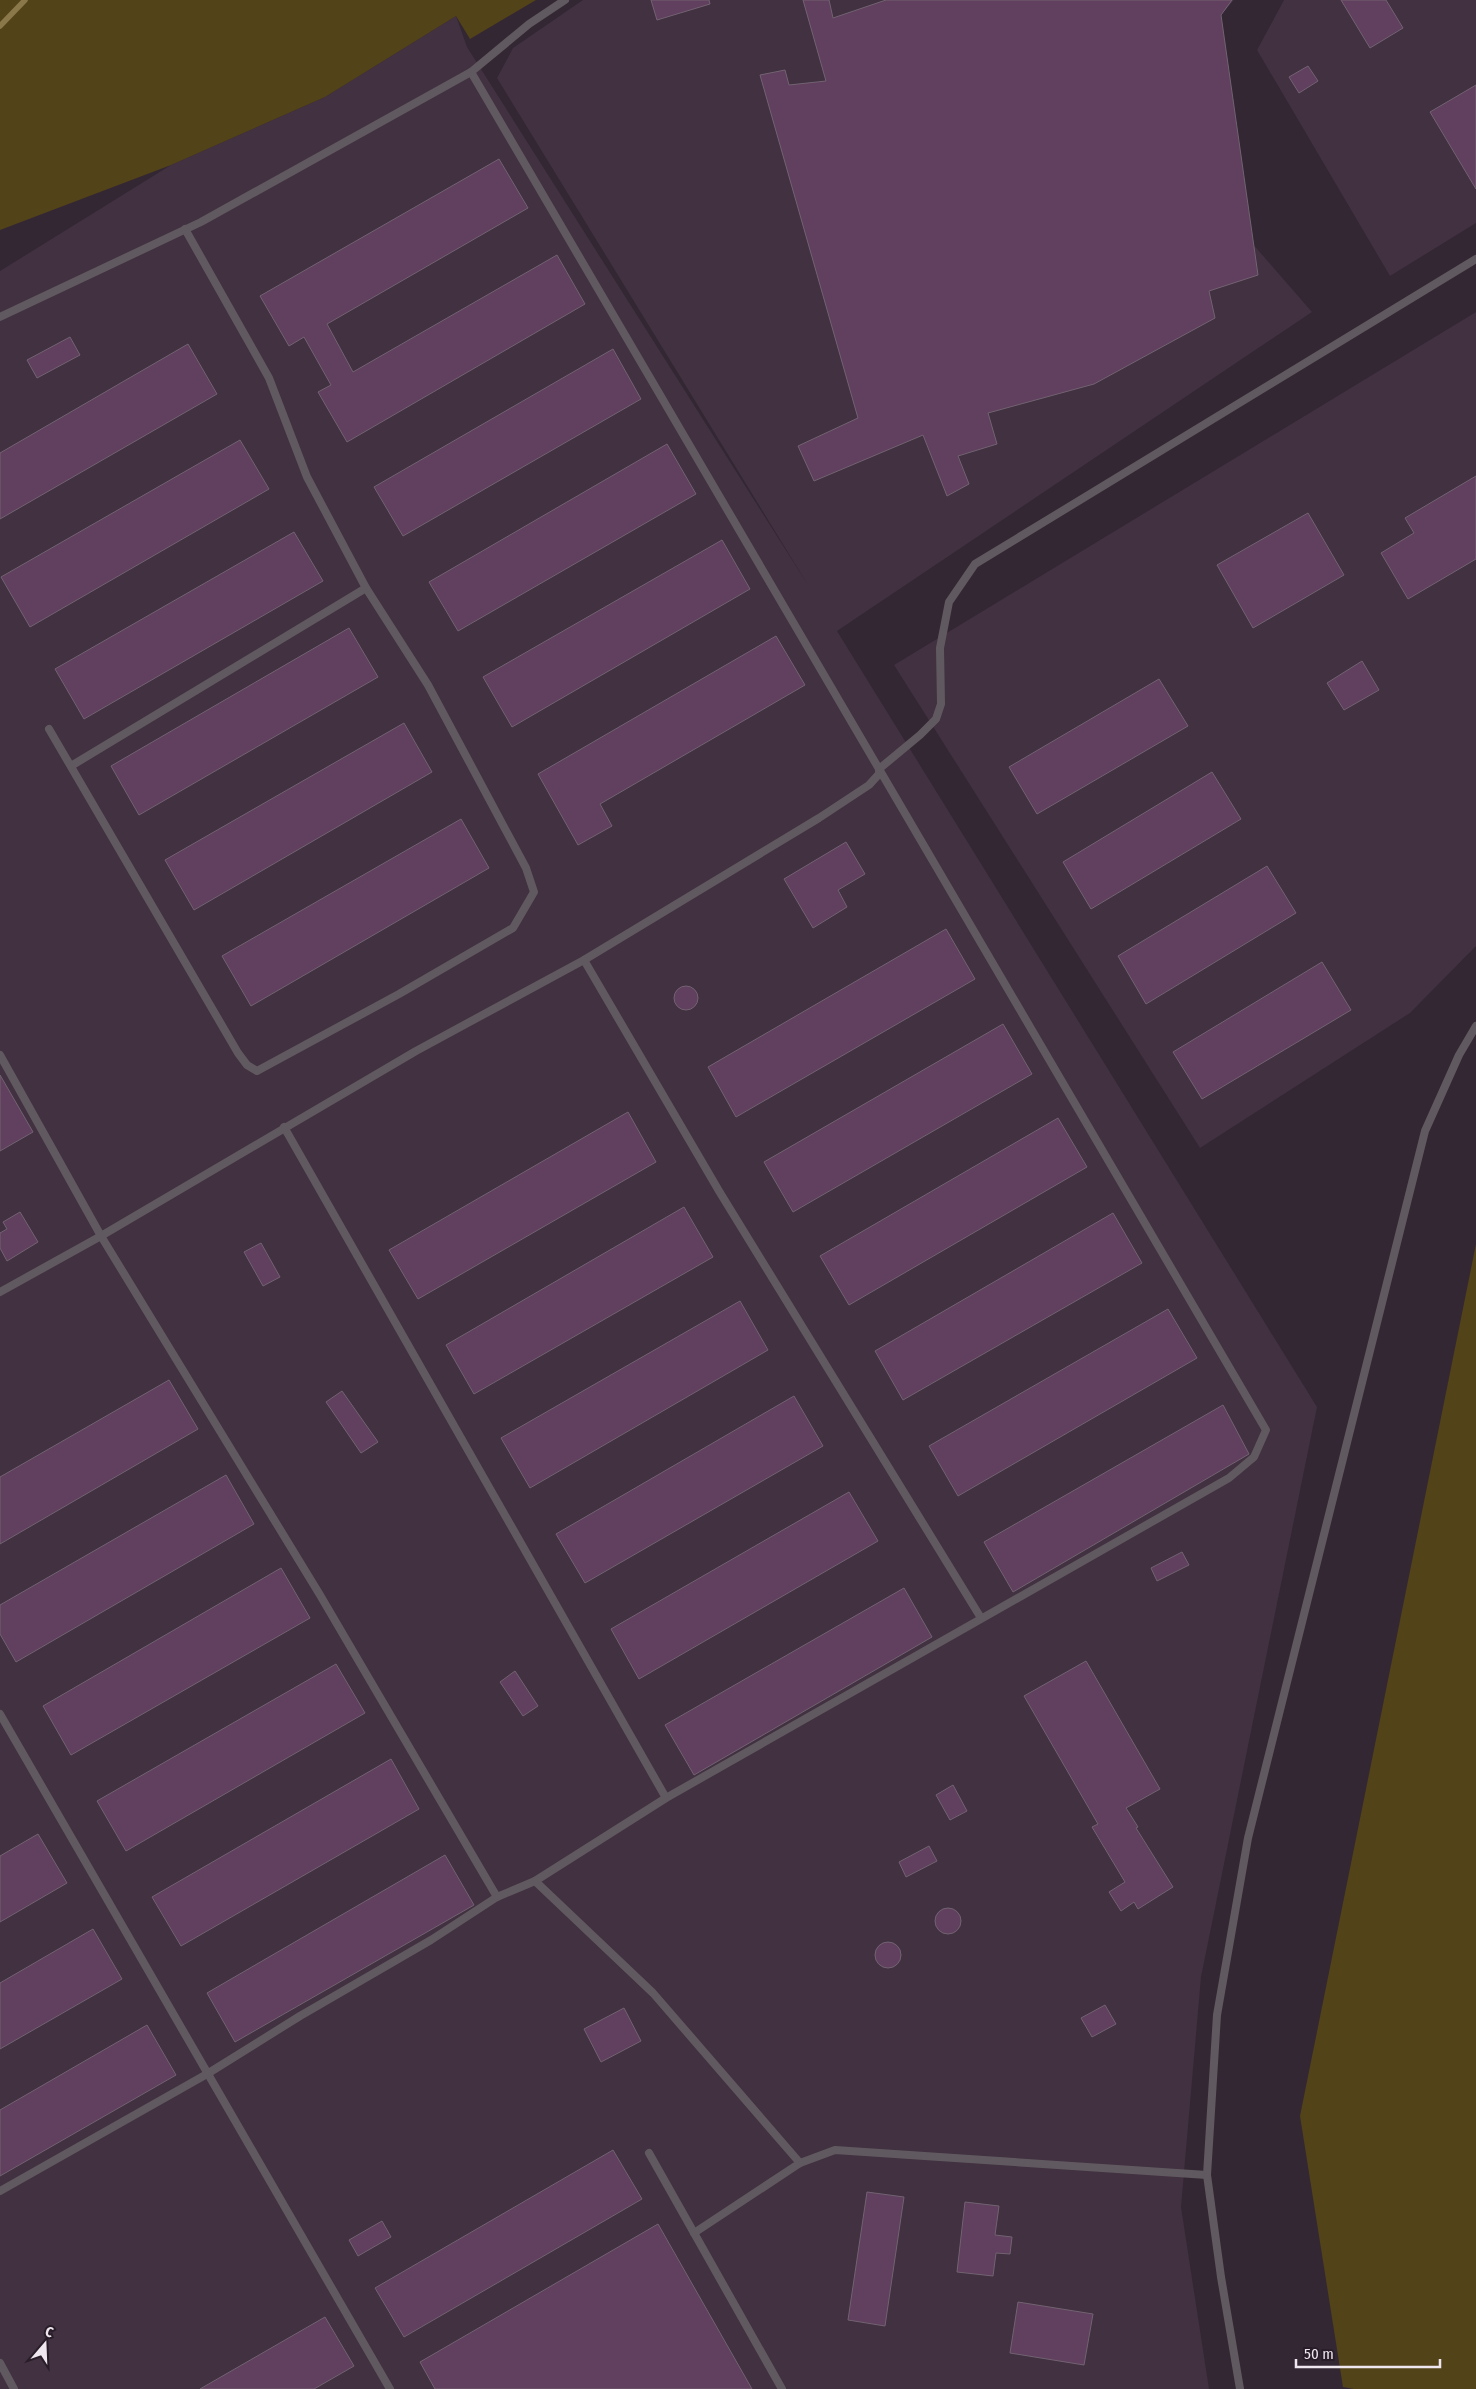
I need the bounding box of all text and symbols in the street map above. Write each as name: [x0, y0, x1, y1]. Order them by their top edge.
north arrow: [20, 2319, 70, 2369]
text: С: [43, 2323, 56, 2342]
scale bar: [1296, 2336, 1440, 2368]
text: 50 m: [1304, 2345, 1334, 2363]

